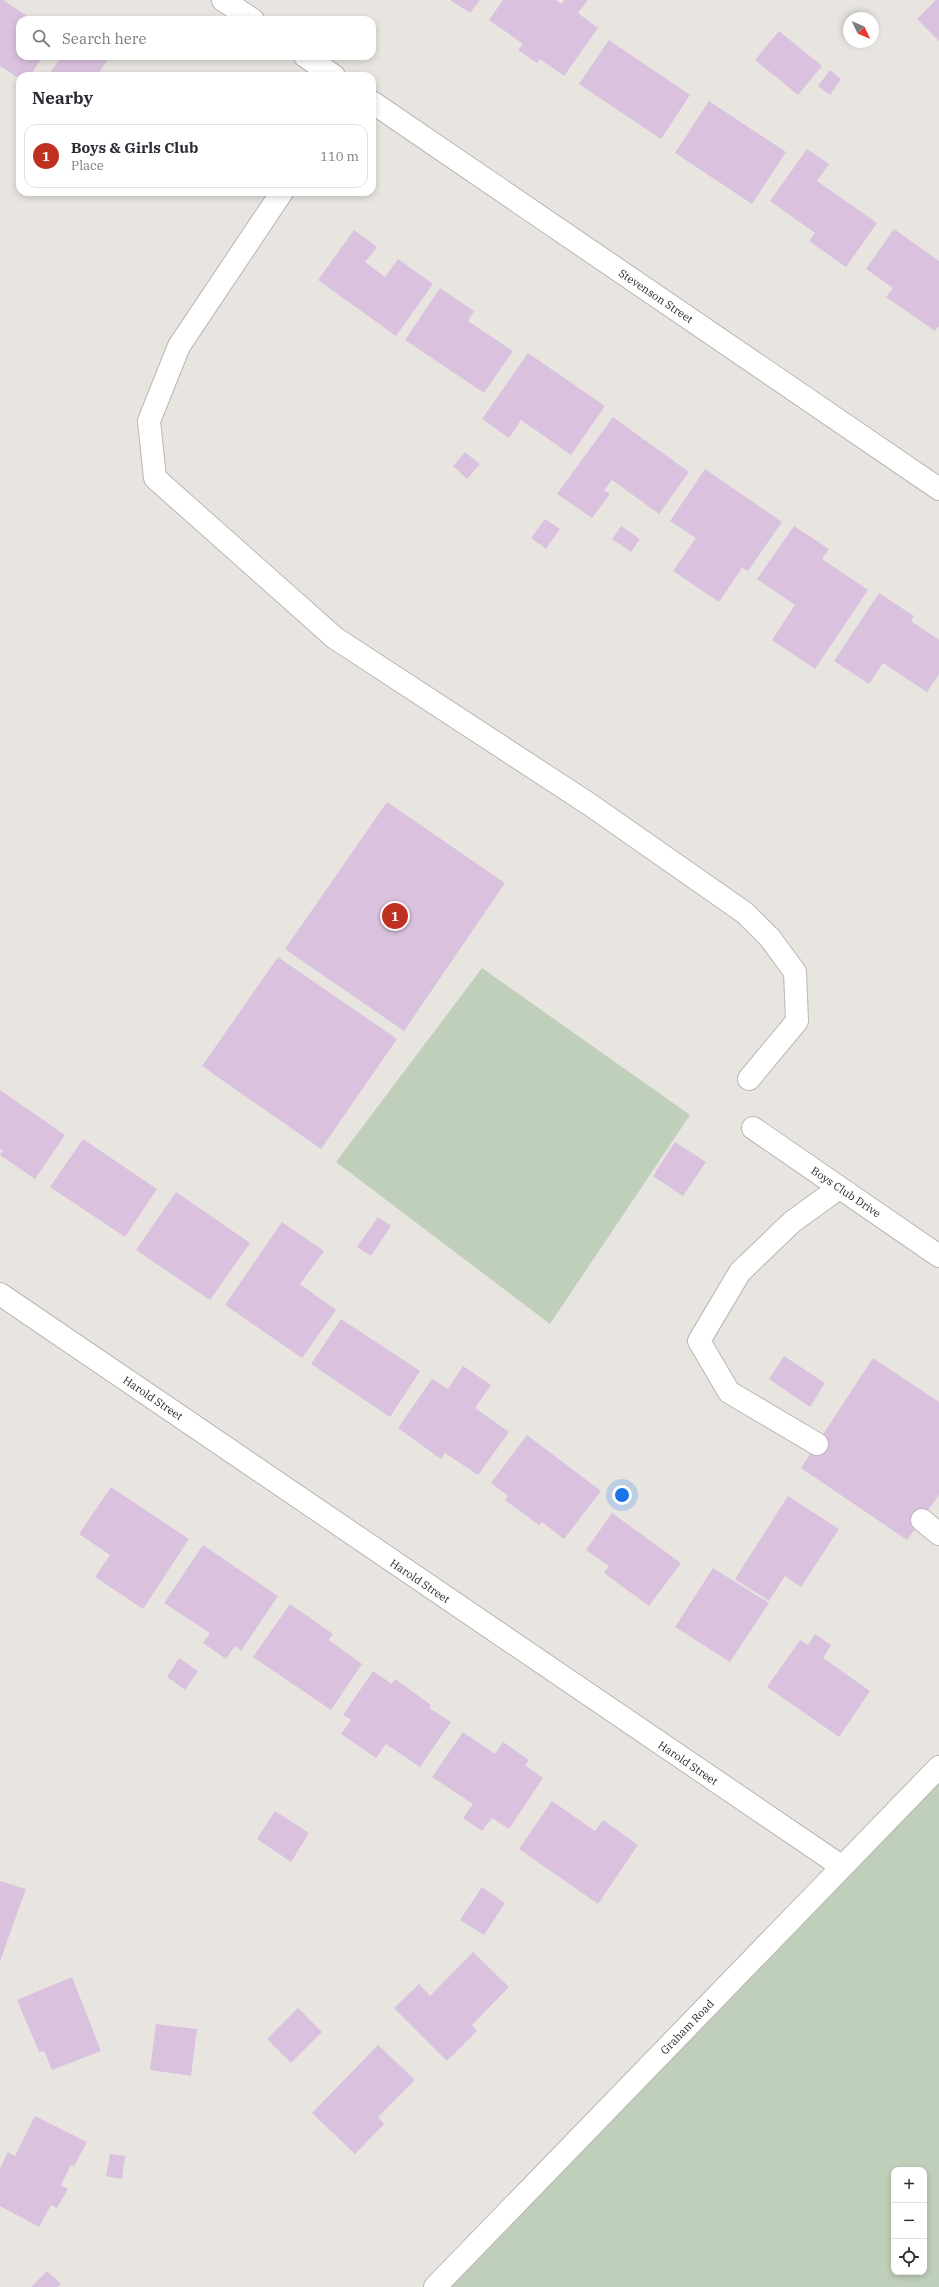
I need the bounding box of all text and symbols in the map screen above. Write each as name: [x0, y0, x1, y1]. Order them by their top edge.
north arrow: [843, 12, 879, 48]
search box: [16, 16, 376, 60]
icon: search: [30, 27, 52, 49]
text: Search here: [62, 29, 147, 48]
text: Nearby: [32, 87, 93, 109]
text: Boys & Girls Club: [71, 138, 198, 157]
text: 1: [42, 148, 50, 165]
text: 110 m: [320, 148, 359, 165]
text: Place: [71, 157, 104, 174]
street label: Stevenson Street: [616, 266, 696, 326]
pin: 1: [382, 901, 408, 931]
street label: Boys Club Drive: [808, 1163, 884, 1221]
street label: Harold Street: [120, 1373, 186, 1423]
your location: [612, 1485, 632, 1505]
street label: Harold Street: [387, 1556, 453, 1606]
street label: Harold Street: [655, 1738, 721, 1788]
street label: Graham Road: [657, 1996, 717, 2057]
map controls: [891, 2167, 927, 2275]
button: +: [891, 2167, 927, 2203]
button: −: [891, 2203, 927, 2239]
button: locate: [891, 2239, 927, 2275]

